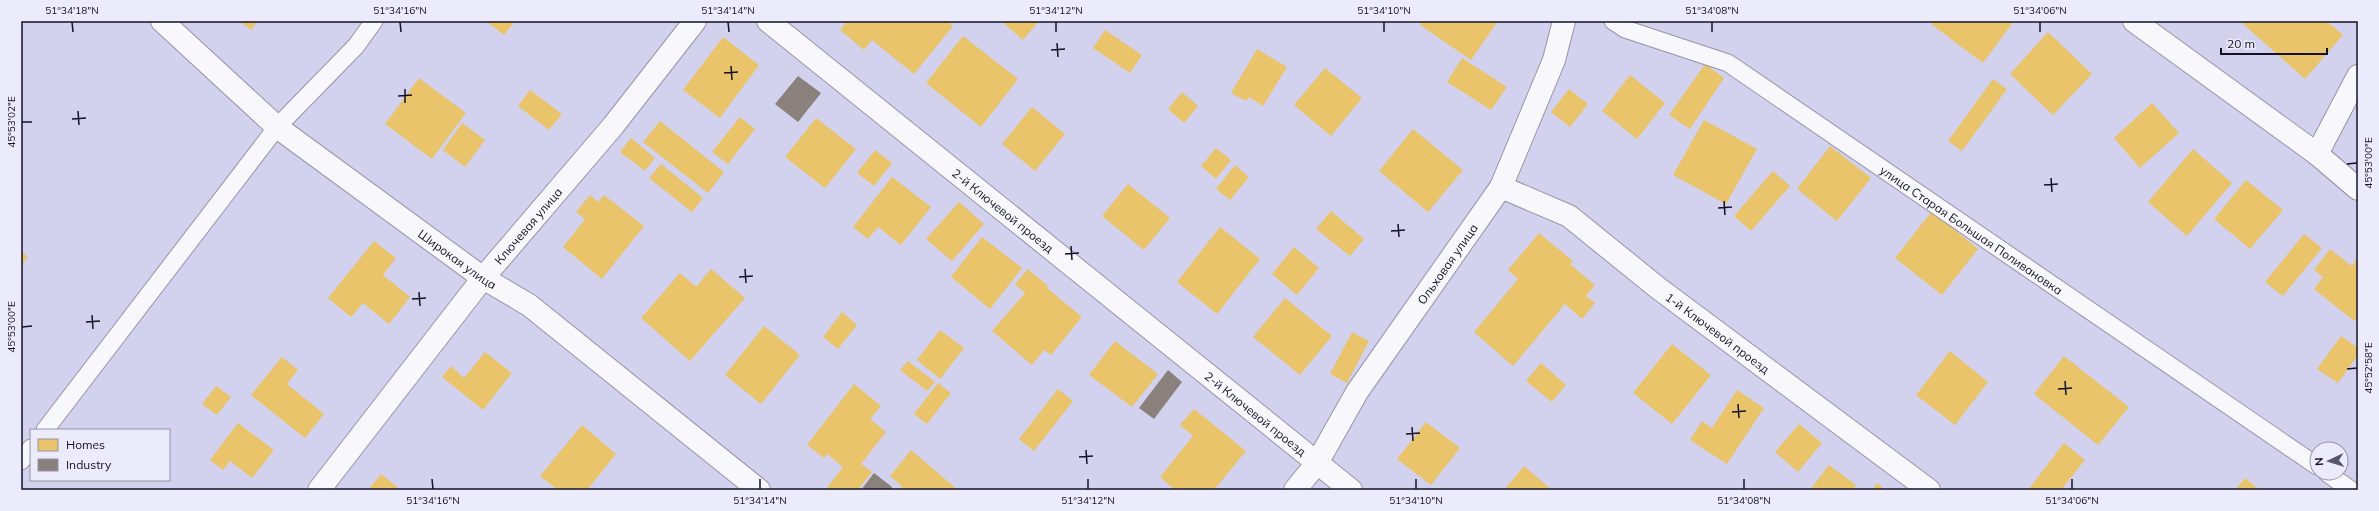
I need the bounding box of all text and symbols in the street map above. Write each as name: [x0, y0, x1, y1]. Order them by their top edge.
text: 51°34'18"N: [45, 4, 99, 17]
text: 51°34'16"N: [373, 4, 427, 17]
text: 51°34'14"N: [701, 4, 755, 17]
text: 51°34'12"N: [1029, 4, 1083, 17]
text: 51°34'10"N: [1357, 4, 1411, 17]
text: 51°34'08"N: [1685, 4, 1739, 17]
text: 51°34'06"N: [2013, 4, 2067, 17]
scale bar: [2221, 30, 2327, 56]
text: 20 m: [2227, 36, 2255, 51]
text: 45°53'02"E: [5, 96, 18, 148]
text: 45°53'00"E: [2362, 137, 2375, 189]
street label: улица Старая Большая Поливановка: [1877, 162, 2066, 297]
street label: 2-й Ключевой проезд: [950, 165, 1057, 256]
street label: Ключевая улица: [491, 184, 565, 267]
street label: Ольховая улица: [1414, 221, 1481, 307]
street label: Широкая улица: [415, 226, 499, 292]
street label: 1-й Ключевой проезд: [1663, 289, 1773, 376]
text: 45°53'00"E: [5, 301, 18, 353]
text: 45°52'58"E: [2362, 342, 2375, 394]
street label: 2-й Ключевой проезд: [1202, 368, 1310, 459]
legend: [30, 429, 170, 481]
text: Homes: [66, 437, 105, 452]
north arrow: [2309, 441, 2349, 481]
text: Industry: [66, 457, 112, 472]
text: N: [2312, 457, 2326, 466]
text: 51°34'16"N: [406, 494, 460, 507]
text: 51°34'14"N: [733, 494, 787, 507]
text: 51°34'12"N: [1061, 494, 1115, 507]
text: 51°34'10"N: [1389, 494, 1443, 507]
text: 51°34'08"N: [1717, 494, 1771, 507]
text: 51°34'06"N: [2045, 494, 2099, 507]

